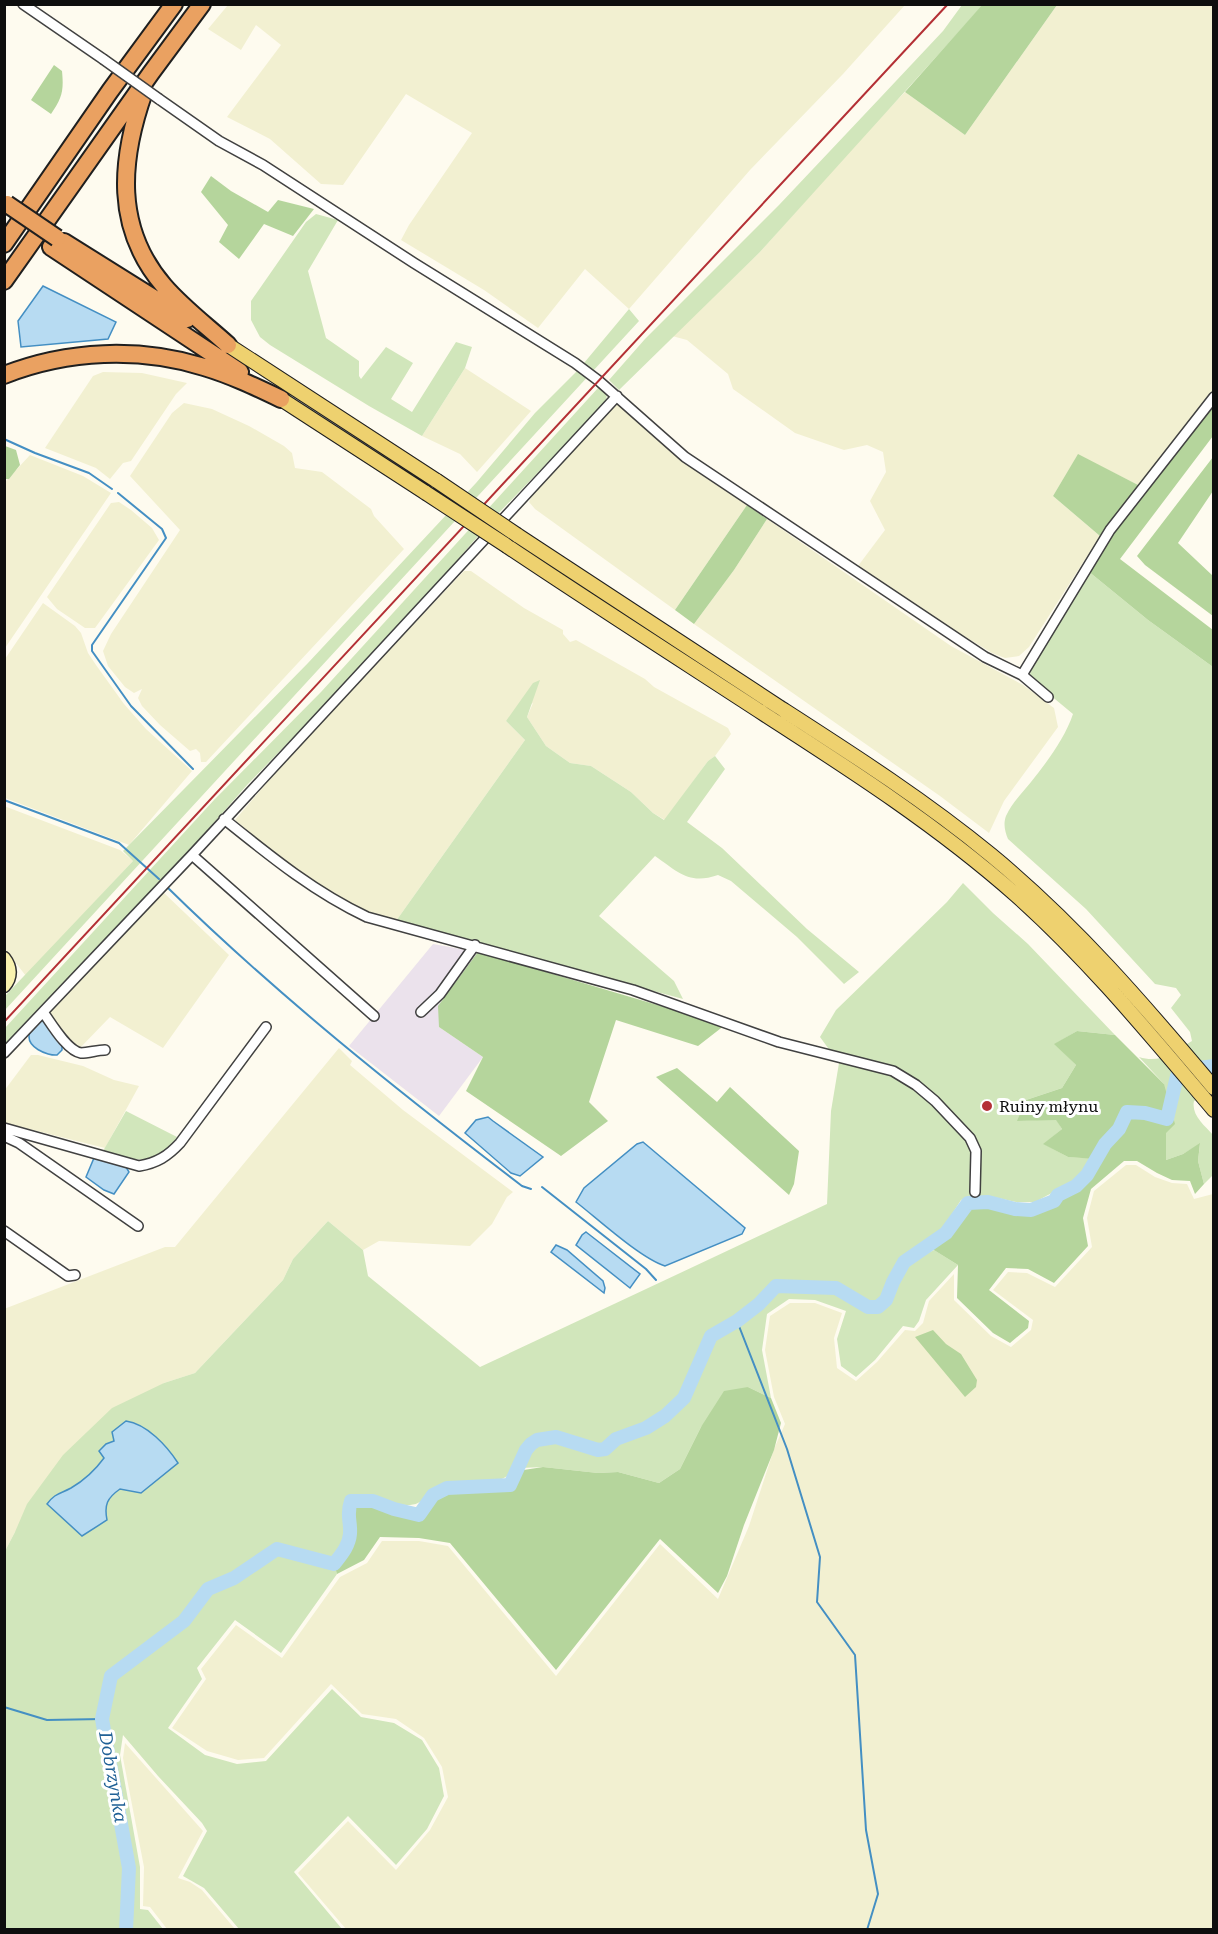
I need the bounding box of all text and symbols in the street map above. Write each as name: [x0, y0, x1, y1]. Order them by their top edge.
place label: Ruiny młynu: [999, 1097, 1098, 1116]
marker: Ruiny młynu: [980, 1099, 994, 1113]
water label: Dobrzynka: [95, 1729, 132, 1824]

